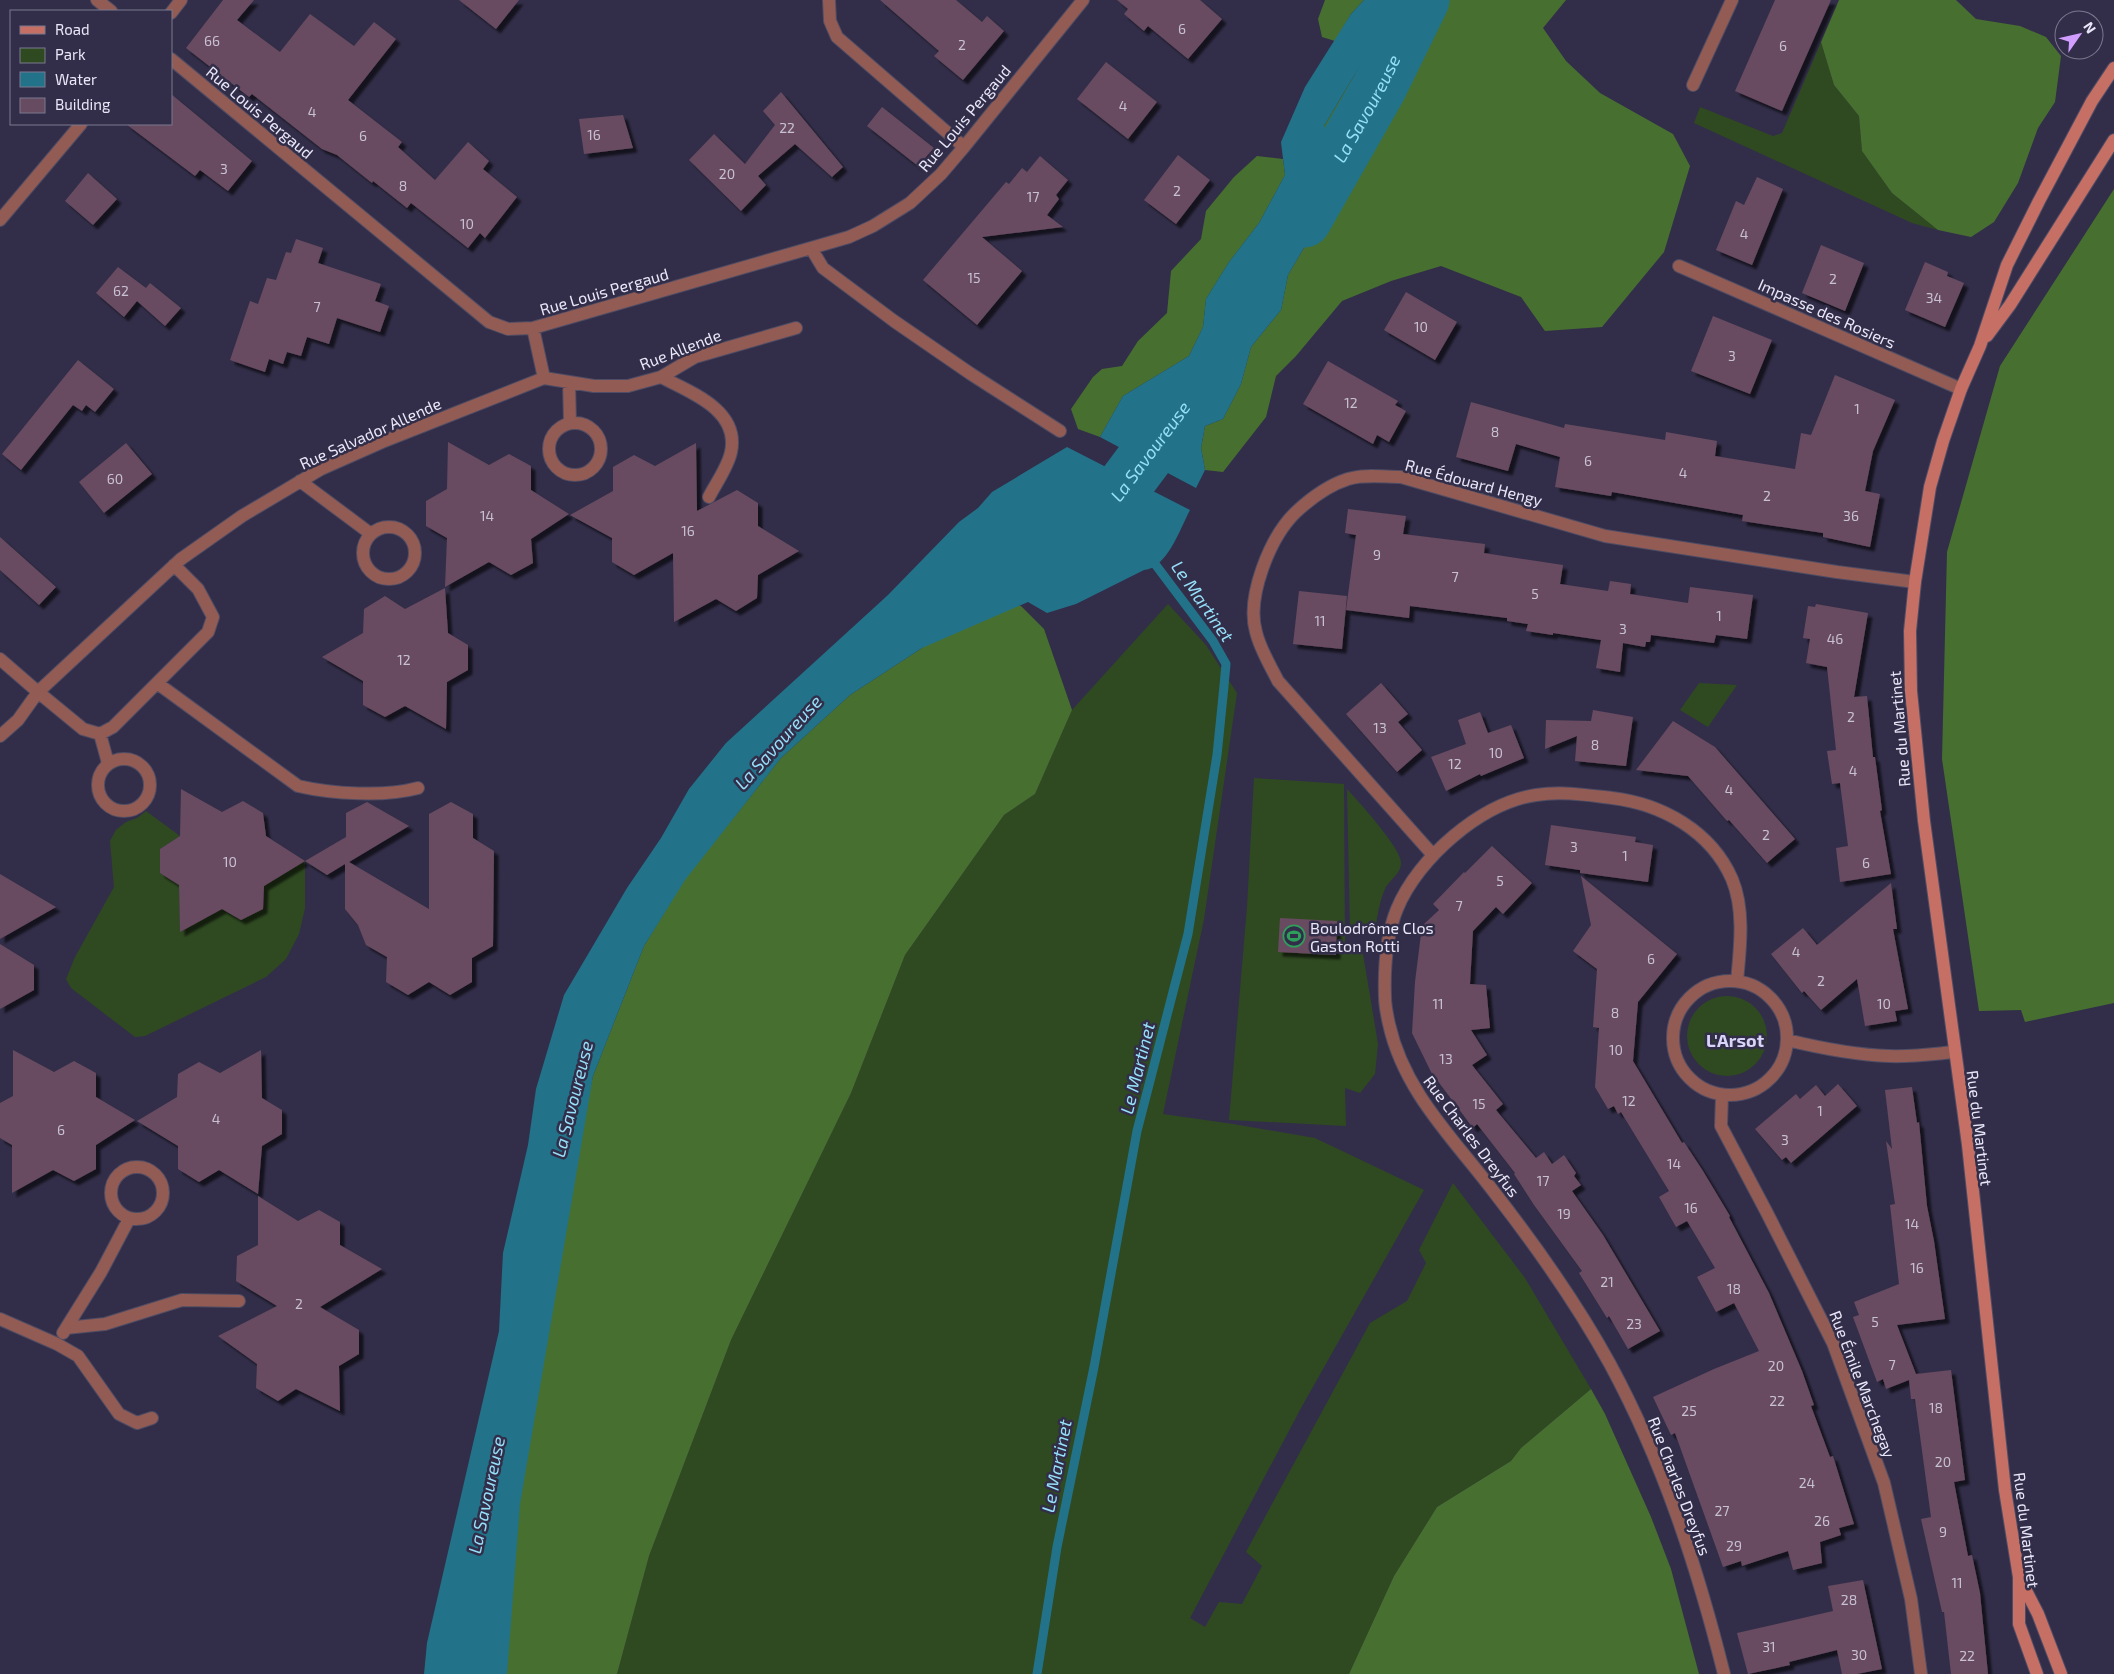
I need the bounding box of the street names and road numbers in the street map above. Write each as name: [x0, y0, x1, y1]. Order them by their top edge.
street label: Rue Louis Pergaud: [914, 61, 1014, 175]
street label: Rue Louis Pergaud: [203, 62, 317, 162]
street label: Rue Louis Pergaud: [537, 263, 671, 319]
street label: Impasse des Rosiers: [1755, 274, 1899, 352]
street label: Rue Allende: [637, 325, 723, 373]
street label: Rue Salvador Allende: [296, 393, 444, 473]
street label: Rue Édouard Hengy: [1403, 455, 1545, 510]
street label: Rue du Martinet: [1884, 670, 1914, 788]
street label: Rue du Martinet: [1963, 1069, 1997, 1187]
street label: Rue Charles Dreyfus: [1420, 1072, 1524, 1200]
street label: Rue Émile Marchegay: [1826, 1308, 1900, 1461]
street label: Rue Charles Dreyfus: [1645, 1414, 1715, 1558]
street label: Rue du Martinet: [2010, 1471, 2044, 1589]

